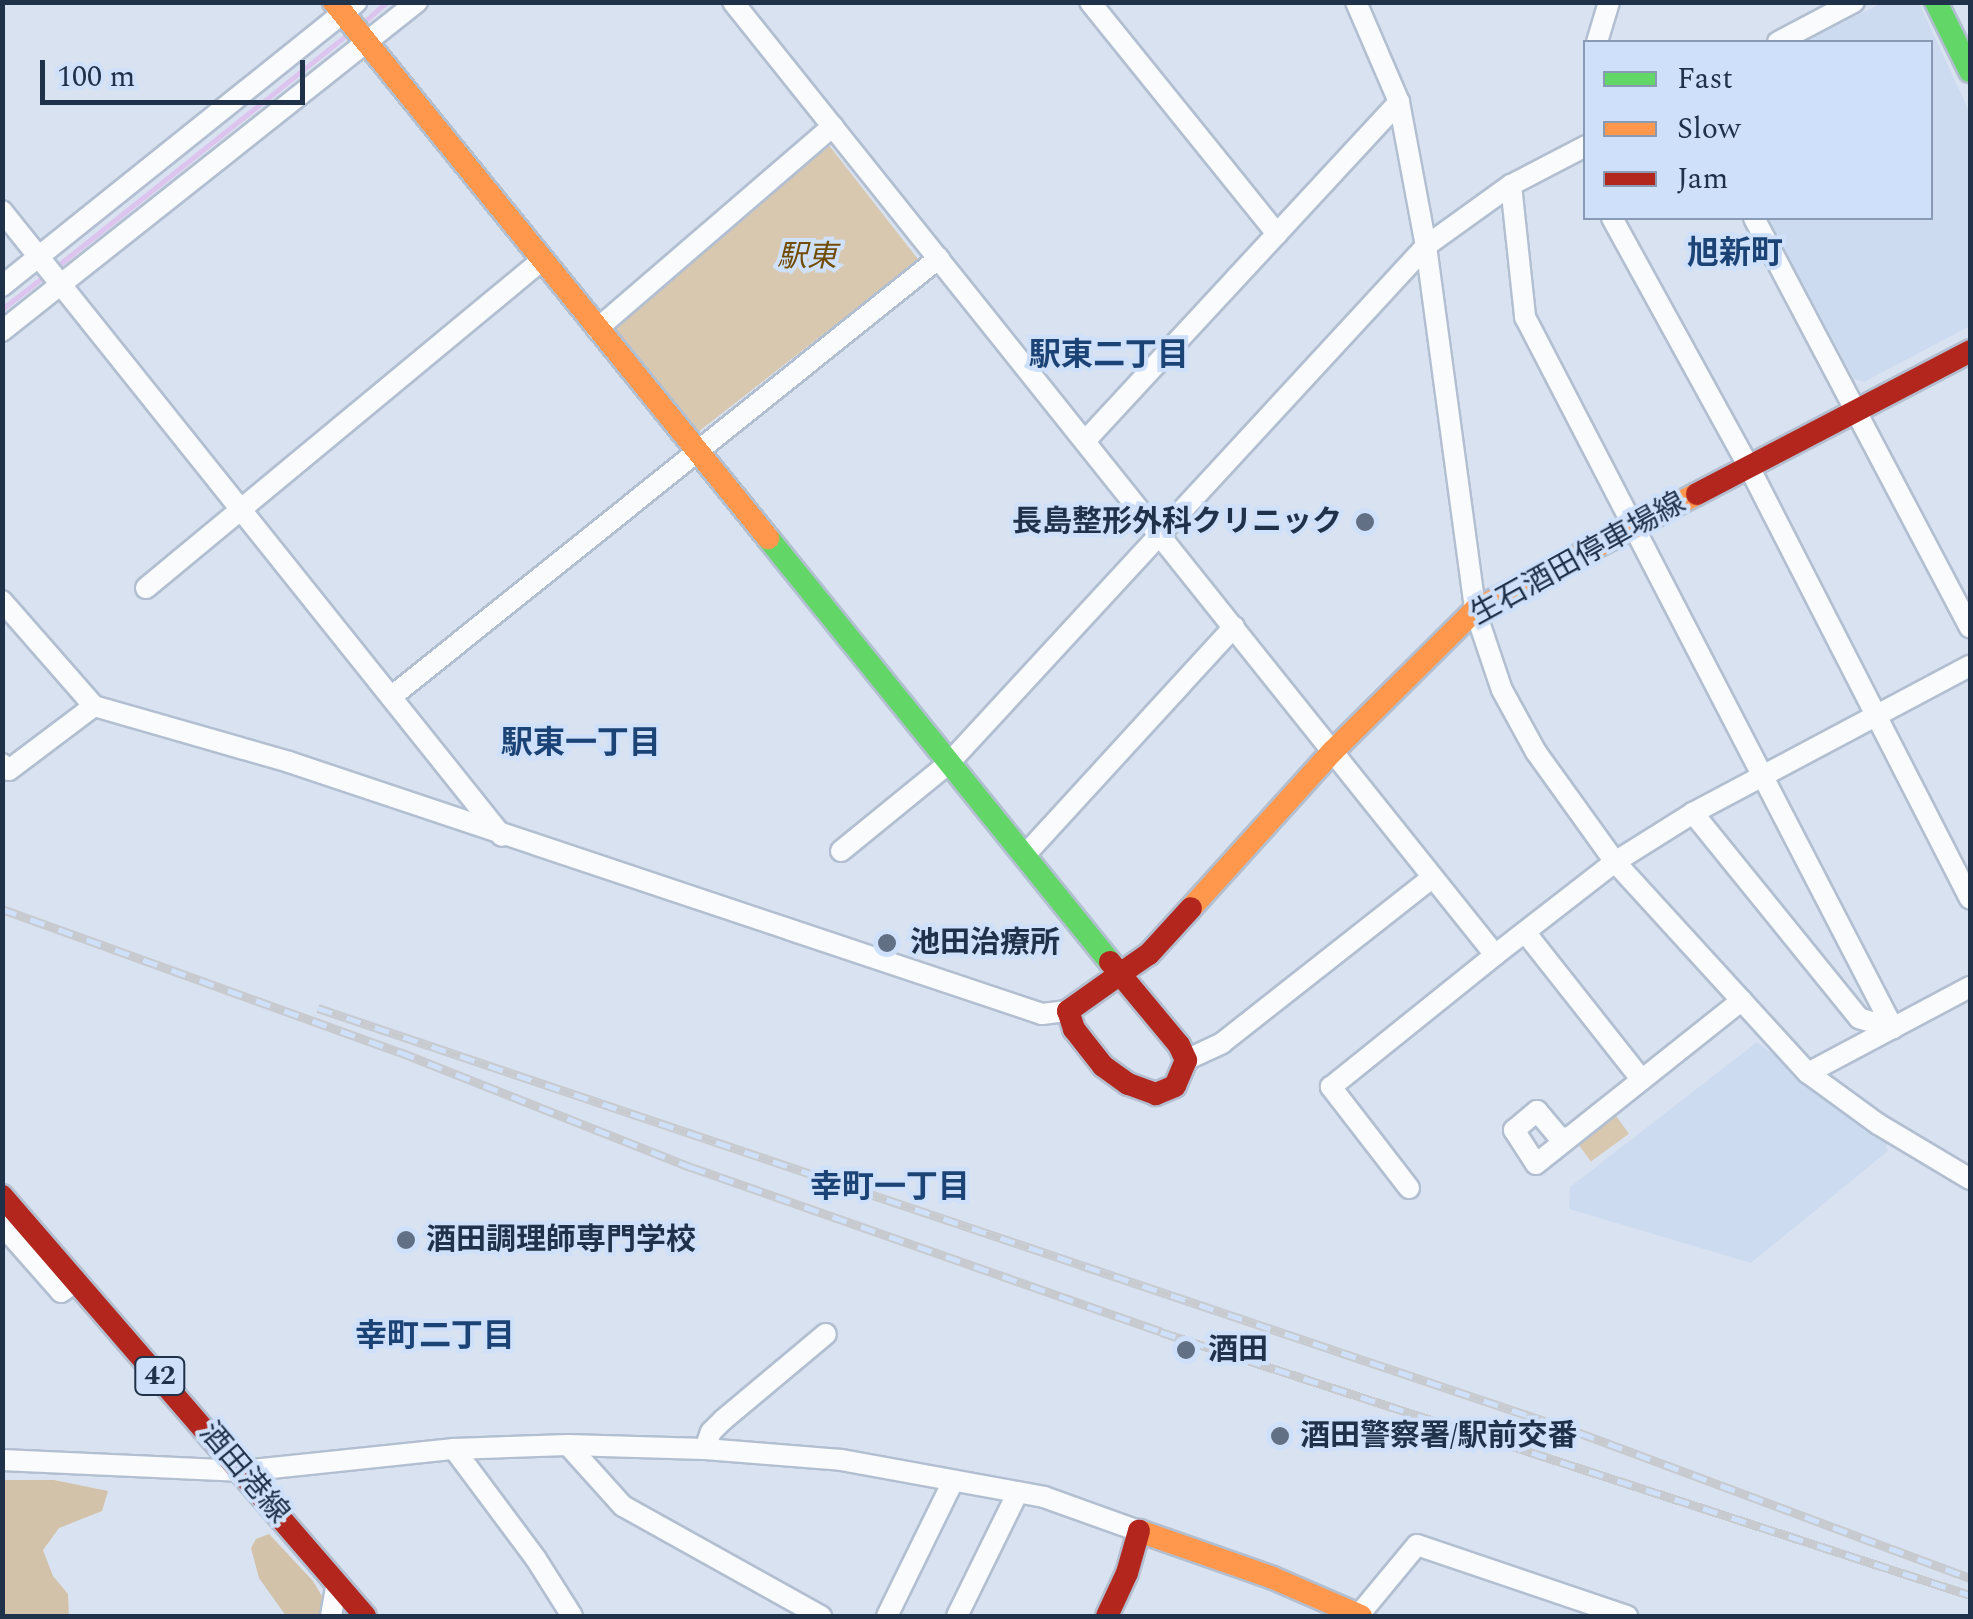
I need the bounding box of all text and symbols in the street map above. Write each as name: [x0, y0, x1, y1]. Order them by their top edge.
scale bar: [45, 40, 310, 102]
legend: [1583, 40, 1933, 220]
text: 100 m: [57, 54, 135, 100]
text: Fast: [1677, 56, 1733, 102]
text: Slow: [1677, 106, 1741, 152]
text: Jam: [1677, 156, 1728, 202]
district label: 旭新町: [1687, 235, 1783, 273]
park label: 駅東: [777, 239, 837, 275]
district label: 駅東二丁目: [1029, 337, 1189, 375]
street label: 生石酒田停車場線: [1464, 485, 1692, 633]
place label: 長島整形外科クリニック: [1012, 504, 1342, 540]
marker: 長島整形外科クリニック: [1352, 509, 1378, 535]
district label: 駅東一丁目: [501, 725, 661, 763]
place label: 池田治療所: [910, 925, 1060, 961]
marker: 池田治療所: [874, 930, 900, 956]
district label: 幸町一丁目: [810, 1169, 970, 1207]
place label: 酒田調理師専門学校: [426, 1222, 696, 1258]
marker: 酒田調理師専門学校: [395, 1229, 417, 1251]
district label: 幸町二丁目: [355, 1318, 515, 1356]
place label: 酒田: [1208, 1332, 1268, 1368]
marker: 酒田: [1173, 1337, 1199, 1363]
road number: 42: [132, 1353, 188, 1399]
street label: 酒田港線: [192, 1415, 296, 1531]
place label: 酒田警察署/駅前交番: [1300, 1418, 1577, 1454]
marker: 酒田警察署/駅前交番: [1269, 1425, 1291, 1447]

